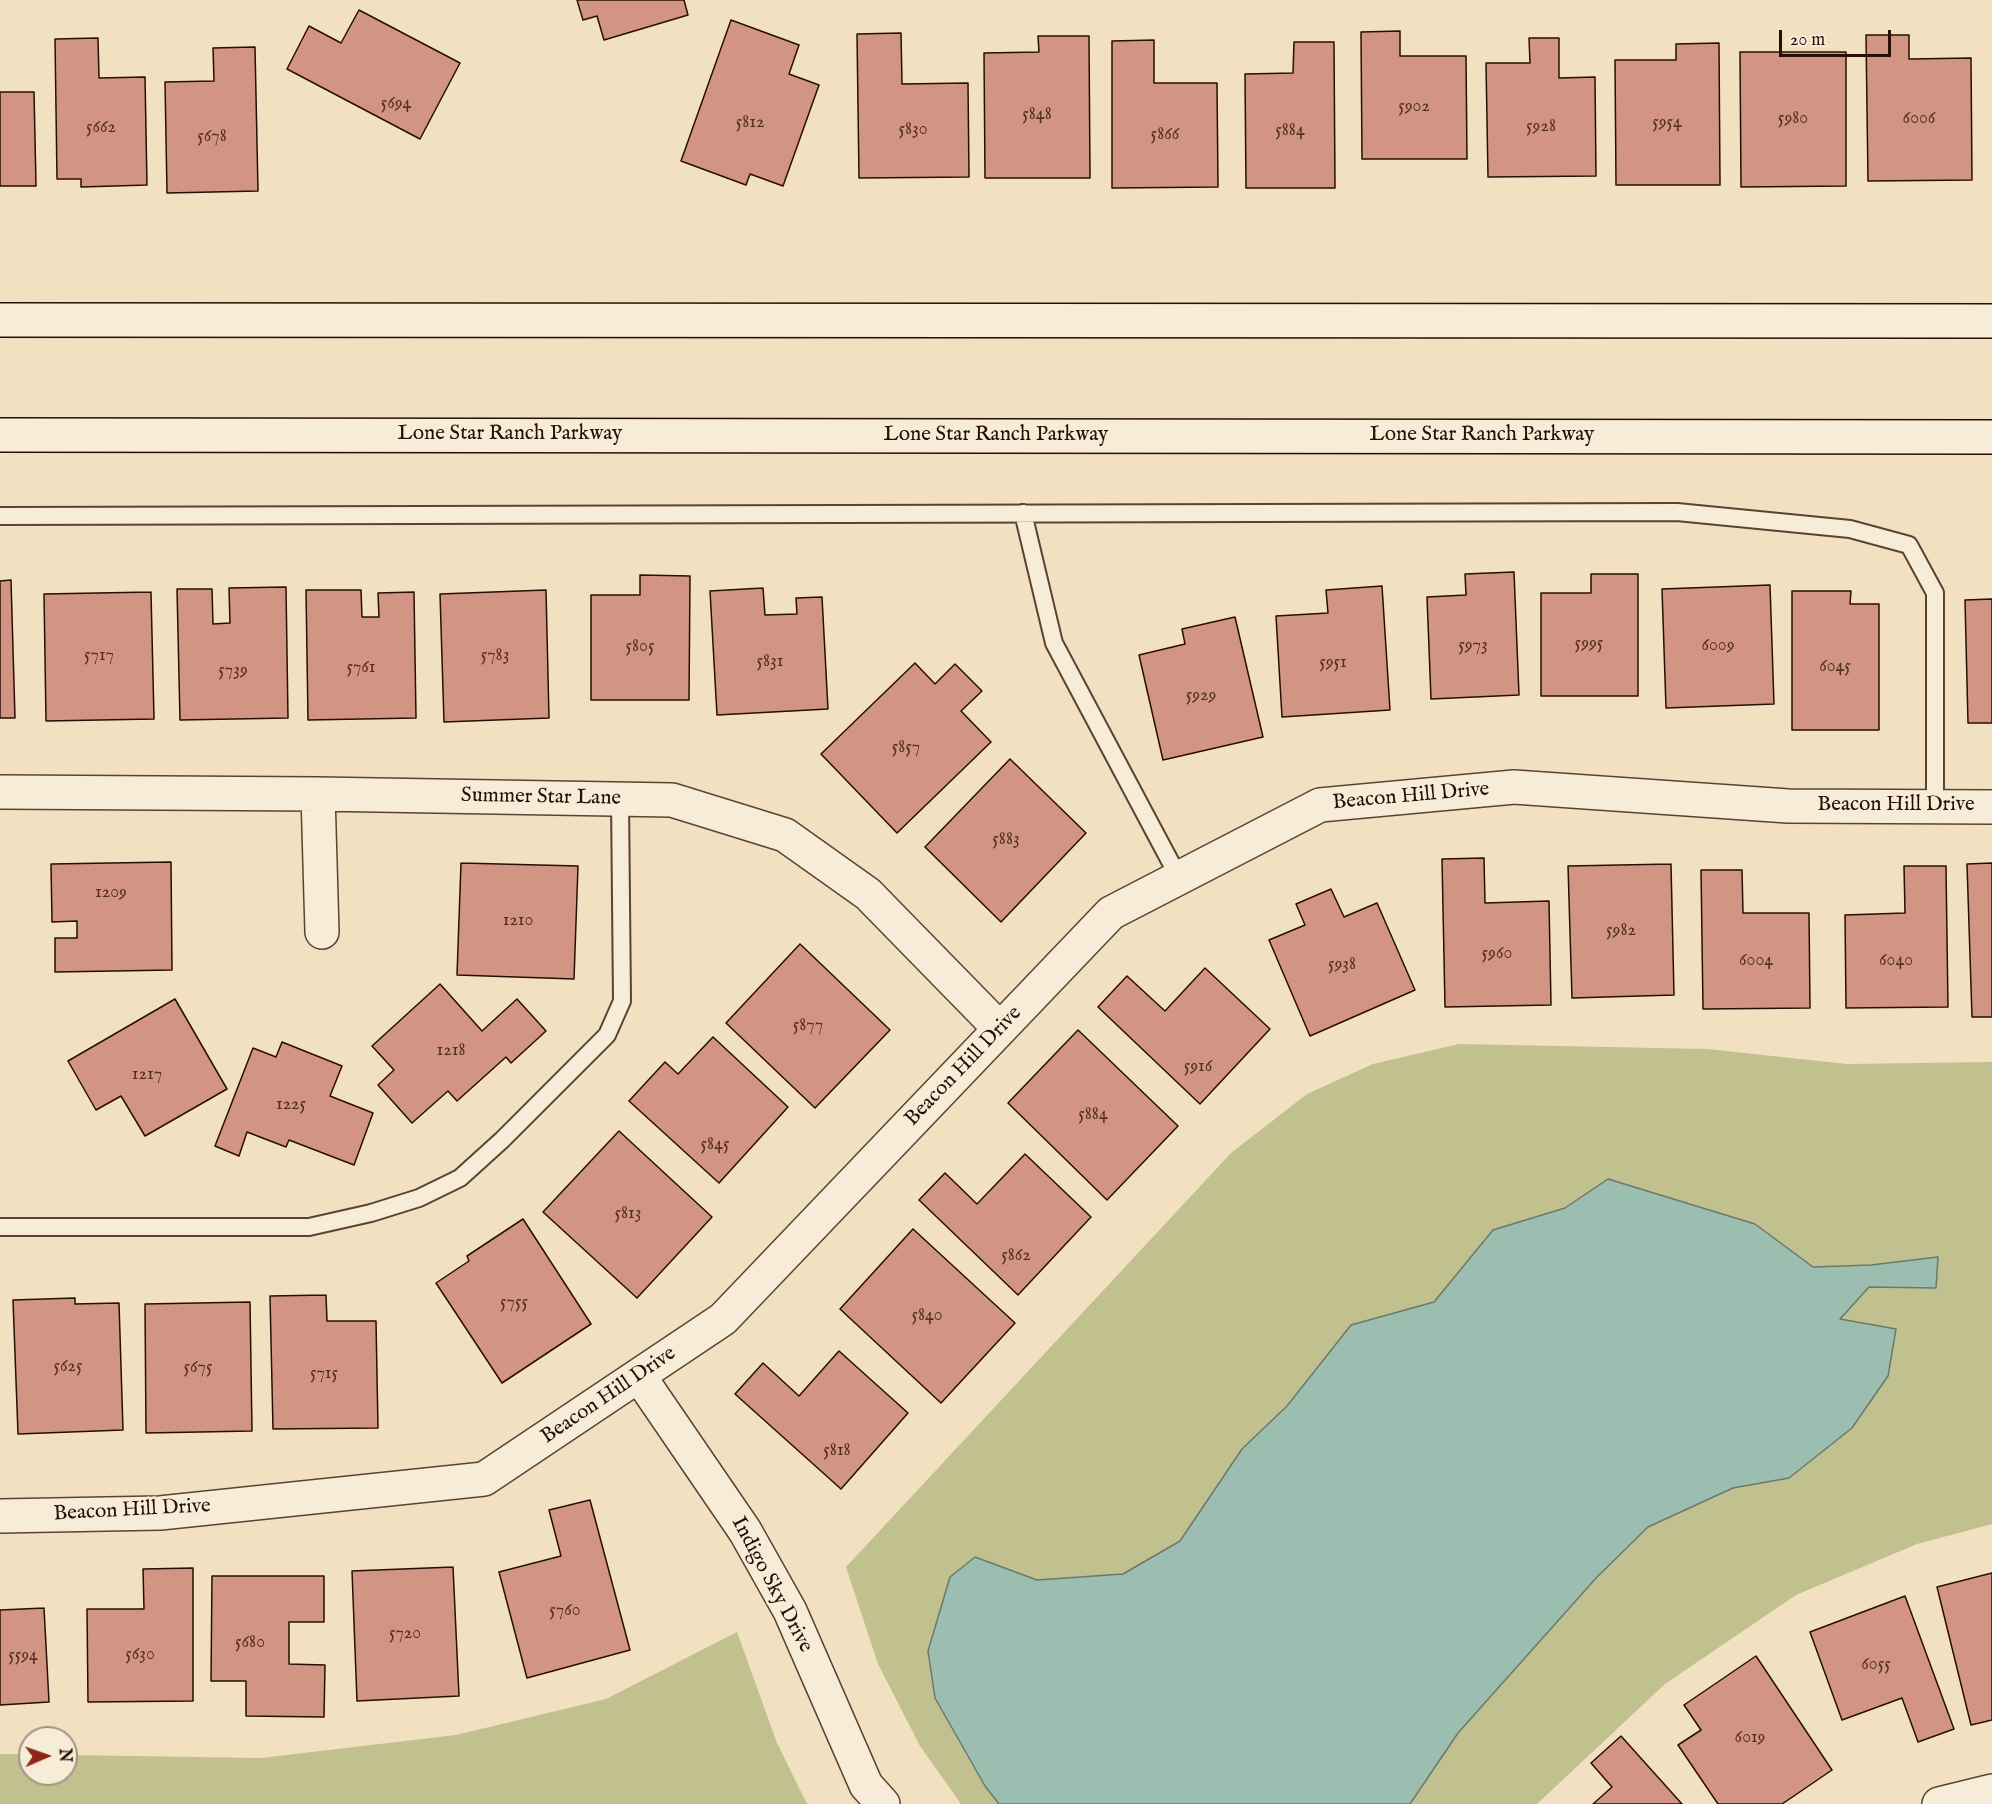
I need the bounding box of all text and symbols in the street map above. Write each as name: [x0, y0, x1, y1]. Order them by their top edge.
scale bar: [1782, 18, 1894, 56]
text: 20 m: [1790, 29, 1825, 52]
house number: 5694: [381, 93, 411, 115]
house number: 5902: [1398, 96, 1430, 118]
house number: 5848: [1022, 104, 1052, 126]
house number: 5980: [1778, 108, 1808, 130]
house number: 6006: [1903, 108, 1935, 130]
house number: 5812: [736, 112, 764, 134]
house number: 5954: [1652, 112, 1682, 134]
house number: 5928: [1526, 116, 1556, 138]
house number: 5662: [86, 117, 116, 139]
house number: 5830: [898, 119, 928, 141]
house number: 5884: [1275, 120, 1305, 142]
house number: 5866: [1151, 124, 1179, 146]
house number: 5678: [197, 126, 227, 148]
street label: Lone Star Ranch Parkway: [398, 422, 622, 448]
street label: Lone Star Ranch Parkway: [884, 423, 1108, 449]
street label: Lone Star Ranch Parkway: [1370, 423, 1594, 449]
house number: 5995: [1575, 633, 1603, 655]
house number: 5973: [1458, 635, 1488, 657]
house number: 6009: [1701, 635, 1735, 657]
house number: 5805: [626, 636, 654, 658]
house number: 5717: [84, 645, 114, 667]
house number: 5783: [481, 645, 509, 667]
house number: 5831: [756, 651, 784, 673]
house number: 5951: [1319, 652, 1347, 674]
house number: 6045: [1819, 656, 1851, 678]
house number: 5761: [346, 657, 376, 679]
house number: 5739: [218, 660, 248, 682]
house number: 5929: [1186, 685, 1216, 707]
house number: 5857: [892, 737, 920, 759]
street label: Beacon Hill Drive: [1332, 778, 1490, 816]
street label: Summer Star Lane: [461, 784, 621, 812]
street label: Beacon Hill Drive: [1817, 793, 1975, 819]
house number: 5883: [992, 829, 1020, 851]
house number: 1209: [95, 882, 127, 904]
house number: 1210: [503, 910, 533, 932]
house number: 5982: [1606, 920, 1636, 942]
house number: 5960: [1482, 943, 1512, 965]
house number: 6004: [1739, 950, 1773, 972]
house number: 6040: [1879, 950, 1913, 972]
house number: 5938: [1328, 954, 1356, 976]
street label: Beacon Hill Drive: [900, 1002, 1028, 1132]
house number: 5877: [793, 1015, 823, 1037]
house number: 1218: [437, 1040, 465, 1062]
house number: 5916: [1184, 1056, 1212, 1078]
house number: 1217: [132, 1064, 162, 1086]
house number: 1225: [276, 1094, 306, 1116]
house number: 5884: [1078, 1104, 1108, 1126]
house number: 5845: [701, 1134, 729, 1156]
house number: 5813: [614, 1203, 642, 1225]
house number: 5862: [1001, 1245, 1031, 1267]
house number: 5755: [500, 1292, 528, 1314]
house number: 5840: [911, 1305, 943, 1327]
street label: Beacon Hill Drive: [537, 1342, 681, 1450]
house number: 5625: [54, 1356, 82, 1378]
house number: 5675: [183, 1357, 213, 1379]
house number: 5715: [310, 1363, 338, 1385]
house number: 5818: [823, 1440, 851, 1462]
street label: Beacon Hill Drive: [53, 1494, 211, 1528]
street label: Indigo Sky Drive: [725, 1513, 817, 1657]
house number: 5760: [549, 1600, 581, 1622]
house number: 5720: [389, 1623, 421, 1645]
house number: 5680: [235, 1632, 265, 1654]
house number: 5630: [125, 1644, 155, 1666]
house number: 5594: [8, 1645, 38, 1667]
house number: 6055: [1861, 1654, 1891, 1676]
north arrow: [18, 1726, 78, 1786]
house number: 6019: [1735, 1727, 1765, 1749]
text: N: [54, 1748, 74, 1763]

